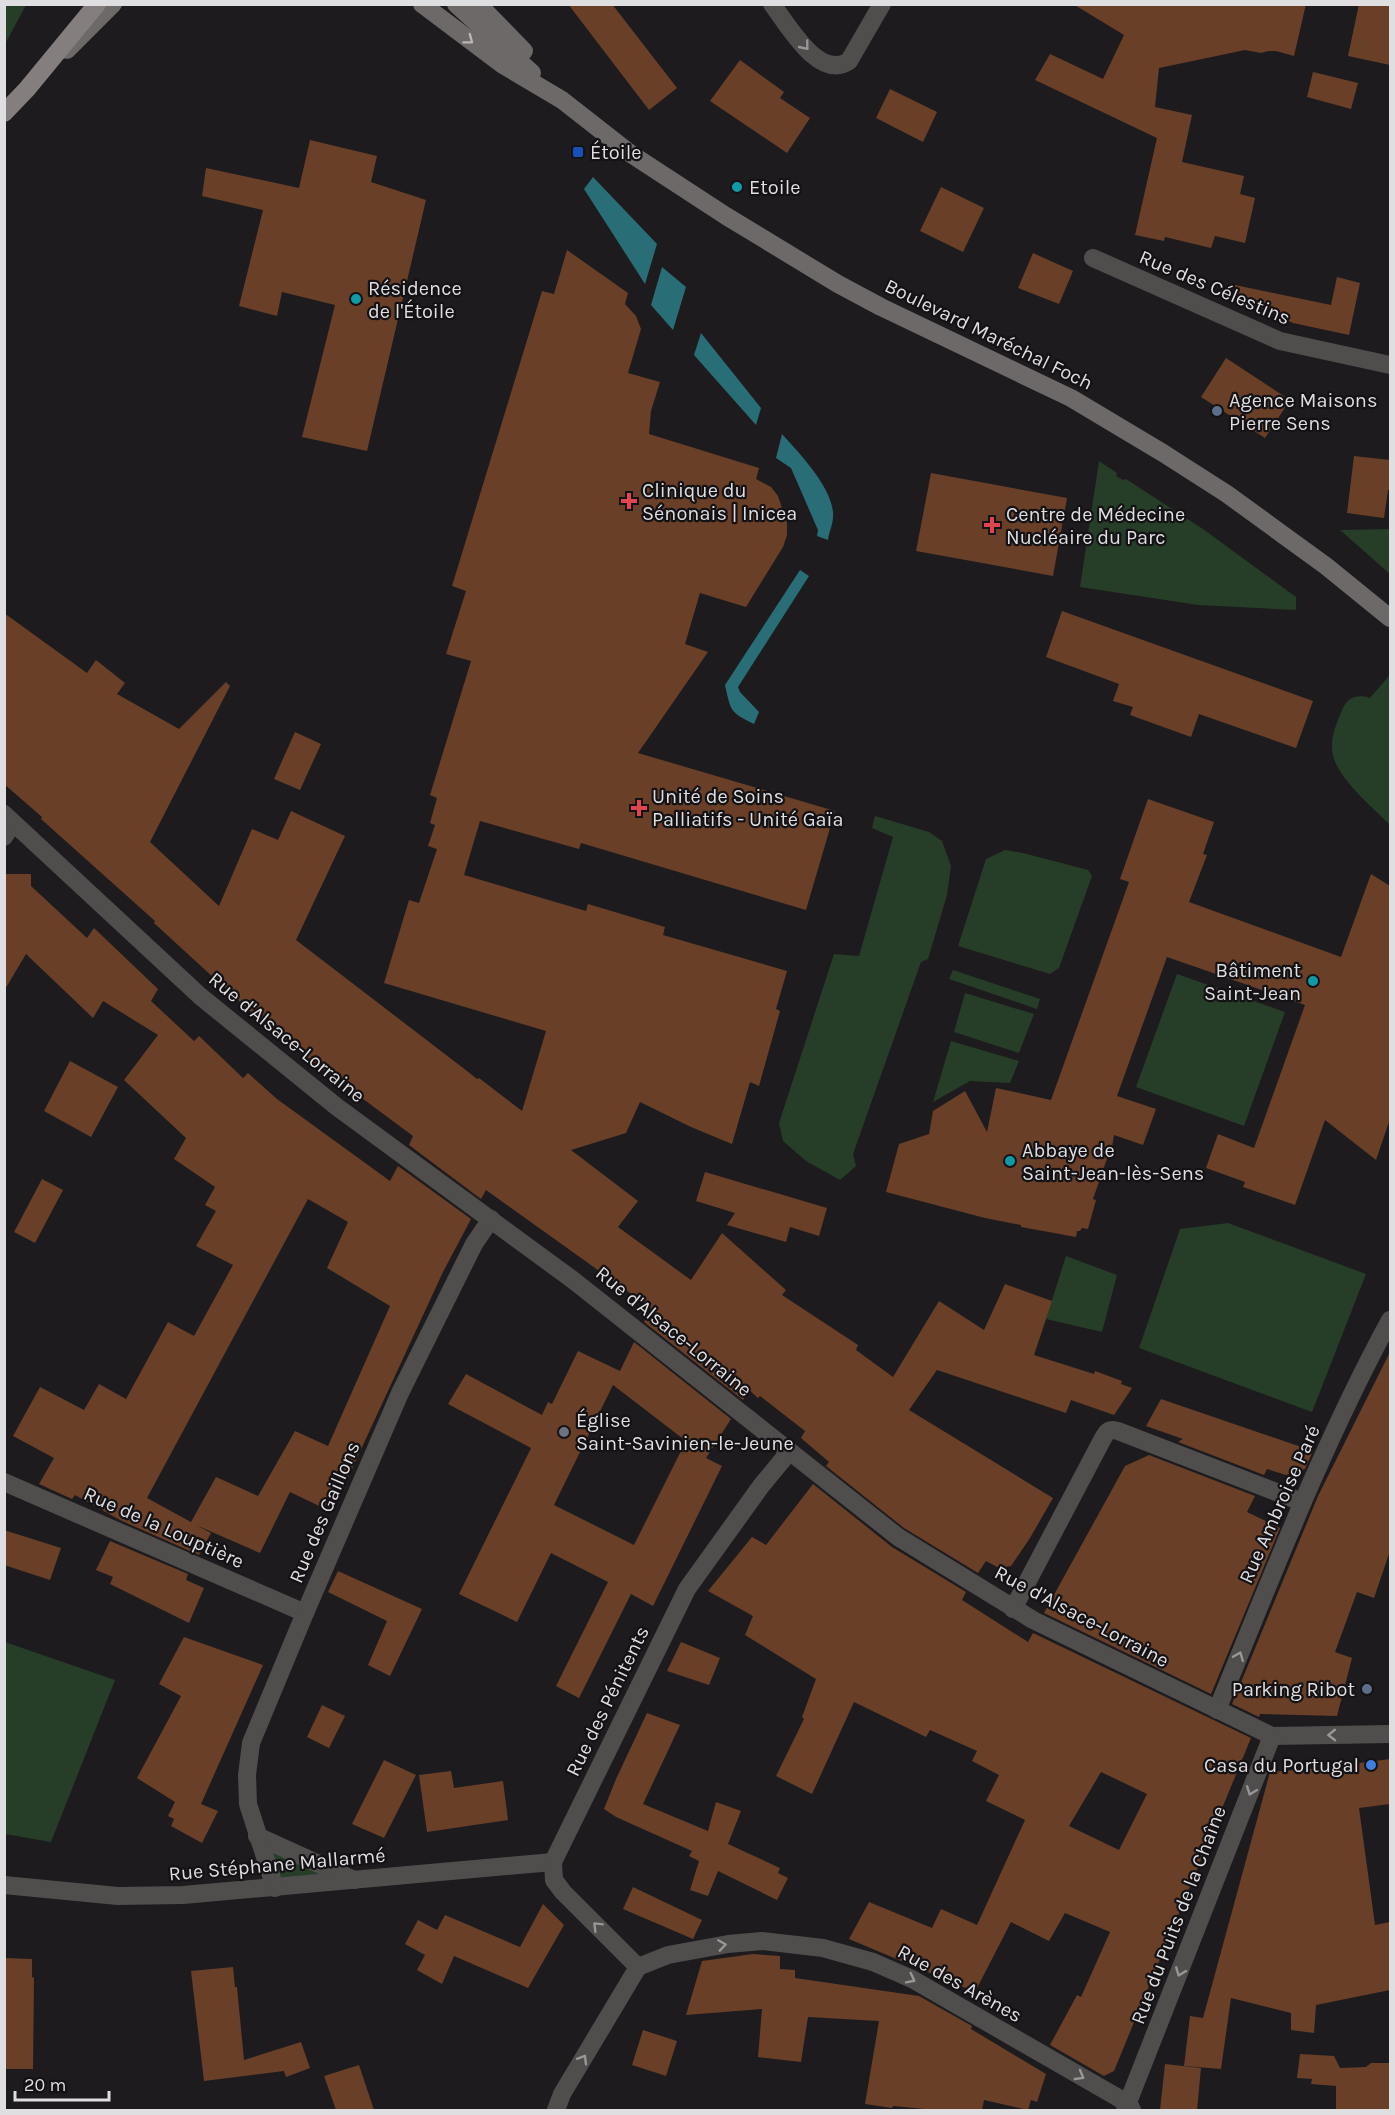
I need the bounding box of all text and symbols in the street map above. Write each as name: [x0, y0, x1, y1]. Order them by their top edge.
one-way arrow: [463, 32, 474, 43]
one-way arrow: [798, 39, 809, 50]
place label: Étoile: [590, 140, 642, 164]
marker: Étoile: [571, 145, 585, 159]
place label: Etoile: [749, 176, 801, 199]
marker: Etoile: [730, 180, 744, 194]
street label: Rue des Célestins: [1136, 245, 1294, 330]
street label: Boulevard Maréchal Foch: [881, 274, 1097, 395]
place label: Résidence de l'Étoile: [368, 277, 462, 323]
marker: Résidence de l'Étoile: [349, 292, 363, 306]
place label: Agence Maisons Pierre Sens: [1229, 389, 1377, 435]
marker: Agence Maisons Pierre Sens: [1210, 404, 1224, 418]
place label: Clinique du Sénonais | Inicea: [642, 479, 797, 525]
marker: Clinique du Sénonais | Inicea: [620, 492, 638, 510]
place label: Centre de Médecine Nucléaire du Parc: [1006, 503, 1185, 549]
marker: Centre de Médecine Nucléaire du Parc: [983, 516, 1001, 534]
place label: Unité de Soins Palliatifs - Unité Gaïa: [652, 785, 844, 831]
marker: Unité de Soins Palliatifs - Unité Gaïa: [630, 799, 648, 817]
place label: Bâtiment Saint-Jean: [1204, 959, 1301, 1005]
street label: Rue d'Alsace-Lorraine: [204, 967, 369, 1107]
marker: Bâtiment Saint-Jean: [1306, 974, 1320, 988]
place label: Abbaye de Saint-Jean-lès-Sens: [1022, 1139, 1204, 1185]
marker: Abbaye de Saint-Jean-lès-Sens: [1003, 1154, 1017, 1168]
street label: Rue d'Alsace-Lorraine: [591, 1261, 756, 1401]
place label: Église Saint-Savinien-le-Jeune: [576, 1408, 794, 1455]
street label: Rue Ambroise Paré: [1234, 1422, 1325, 1587]
marker: Église Saint-Savinien-le-Jeune: [557, 1425, 571, 1439]
street label: Rue des Gaillons: [284, 1438, 365, 1586]
street label: Rue de la Louptière: [80, 1482, 247, 1573]
street label: Rue d'Alsace-Lorraine: [991, 1561, 1173, 1672]
street label: Rue des Pénitents: [561, 1622, 654, 1780]
one-way arrow: [1232, 1651, 1244, 1662]
place label: Parking Ribot: [1232, 1678, 1355, 1701]
marker: Parking Ribot: [1360, 1682, 1374, 1696]
one-way arrow: [1328, 1729, 1337, 1741]
place label: Casa du Portugal: [1204, 1754, 1359, 1777]
marker: Casa du Portugal: [1364, 1758, 1378, 1772]
one-way arrow: [1246, 1785, 1258, 1796]
street label: Rue du Puits de la Chaîne: [1126, 1803, 1231, 2028]
street label: Rue Stéphane Mallarmé: [168, 1844, 386, 1885]
one-way arrow: [593, 1922, 604, 1933]
one-way arrow: [718, 1939, 727, 1952]
street label: Rue des Arènes: [894, 1940, 1026, 2027]
one-way arrow: [1175, 1966, 1187, 1977]
one-way arrow: [905, 1972, 916, 1983]
one-way arrow: [576, 2055, 587, 2065]
scale bar: [15, 2064, 110, 2102]
one-way arrow: [1074, 2069, 1084, 2081]
text: 20 m: [24, 2074, 66, 2096]

